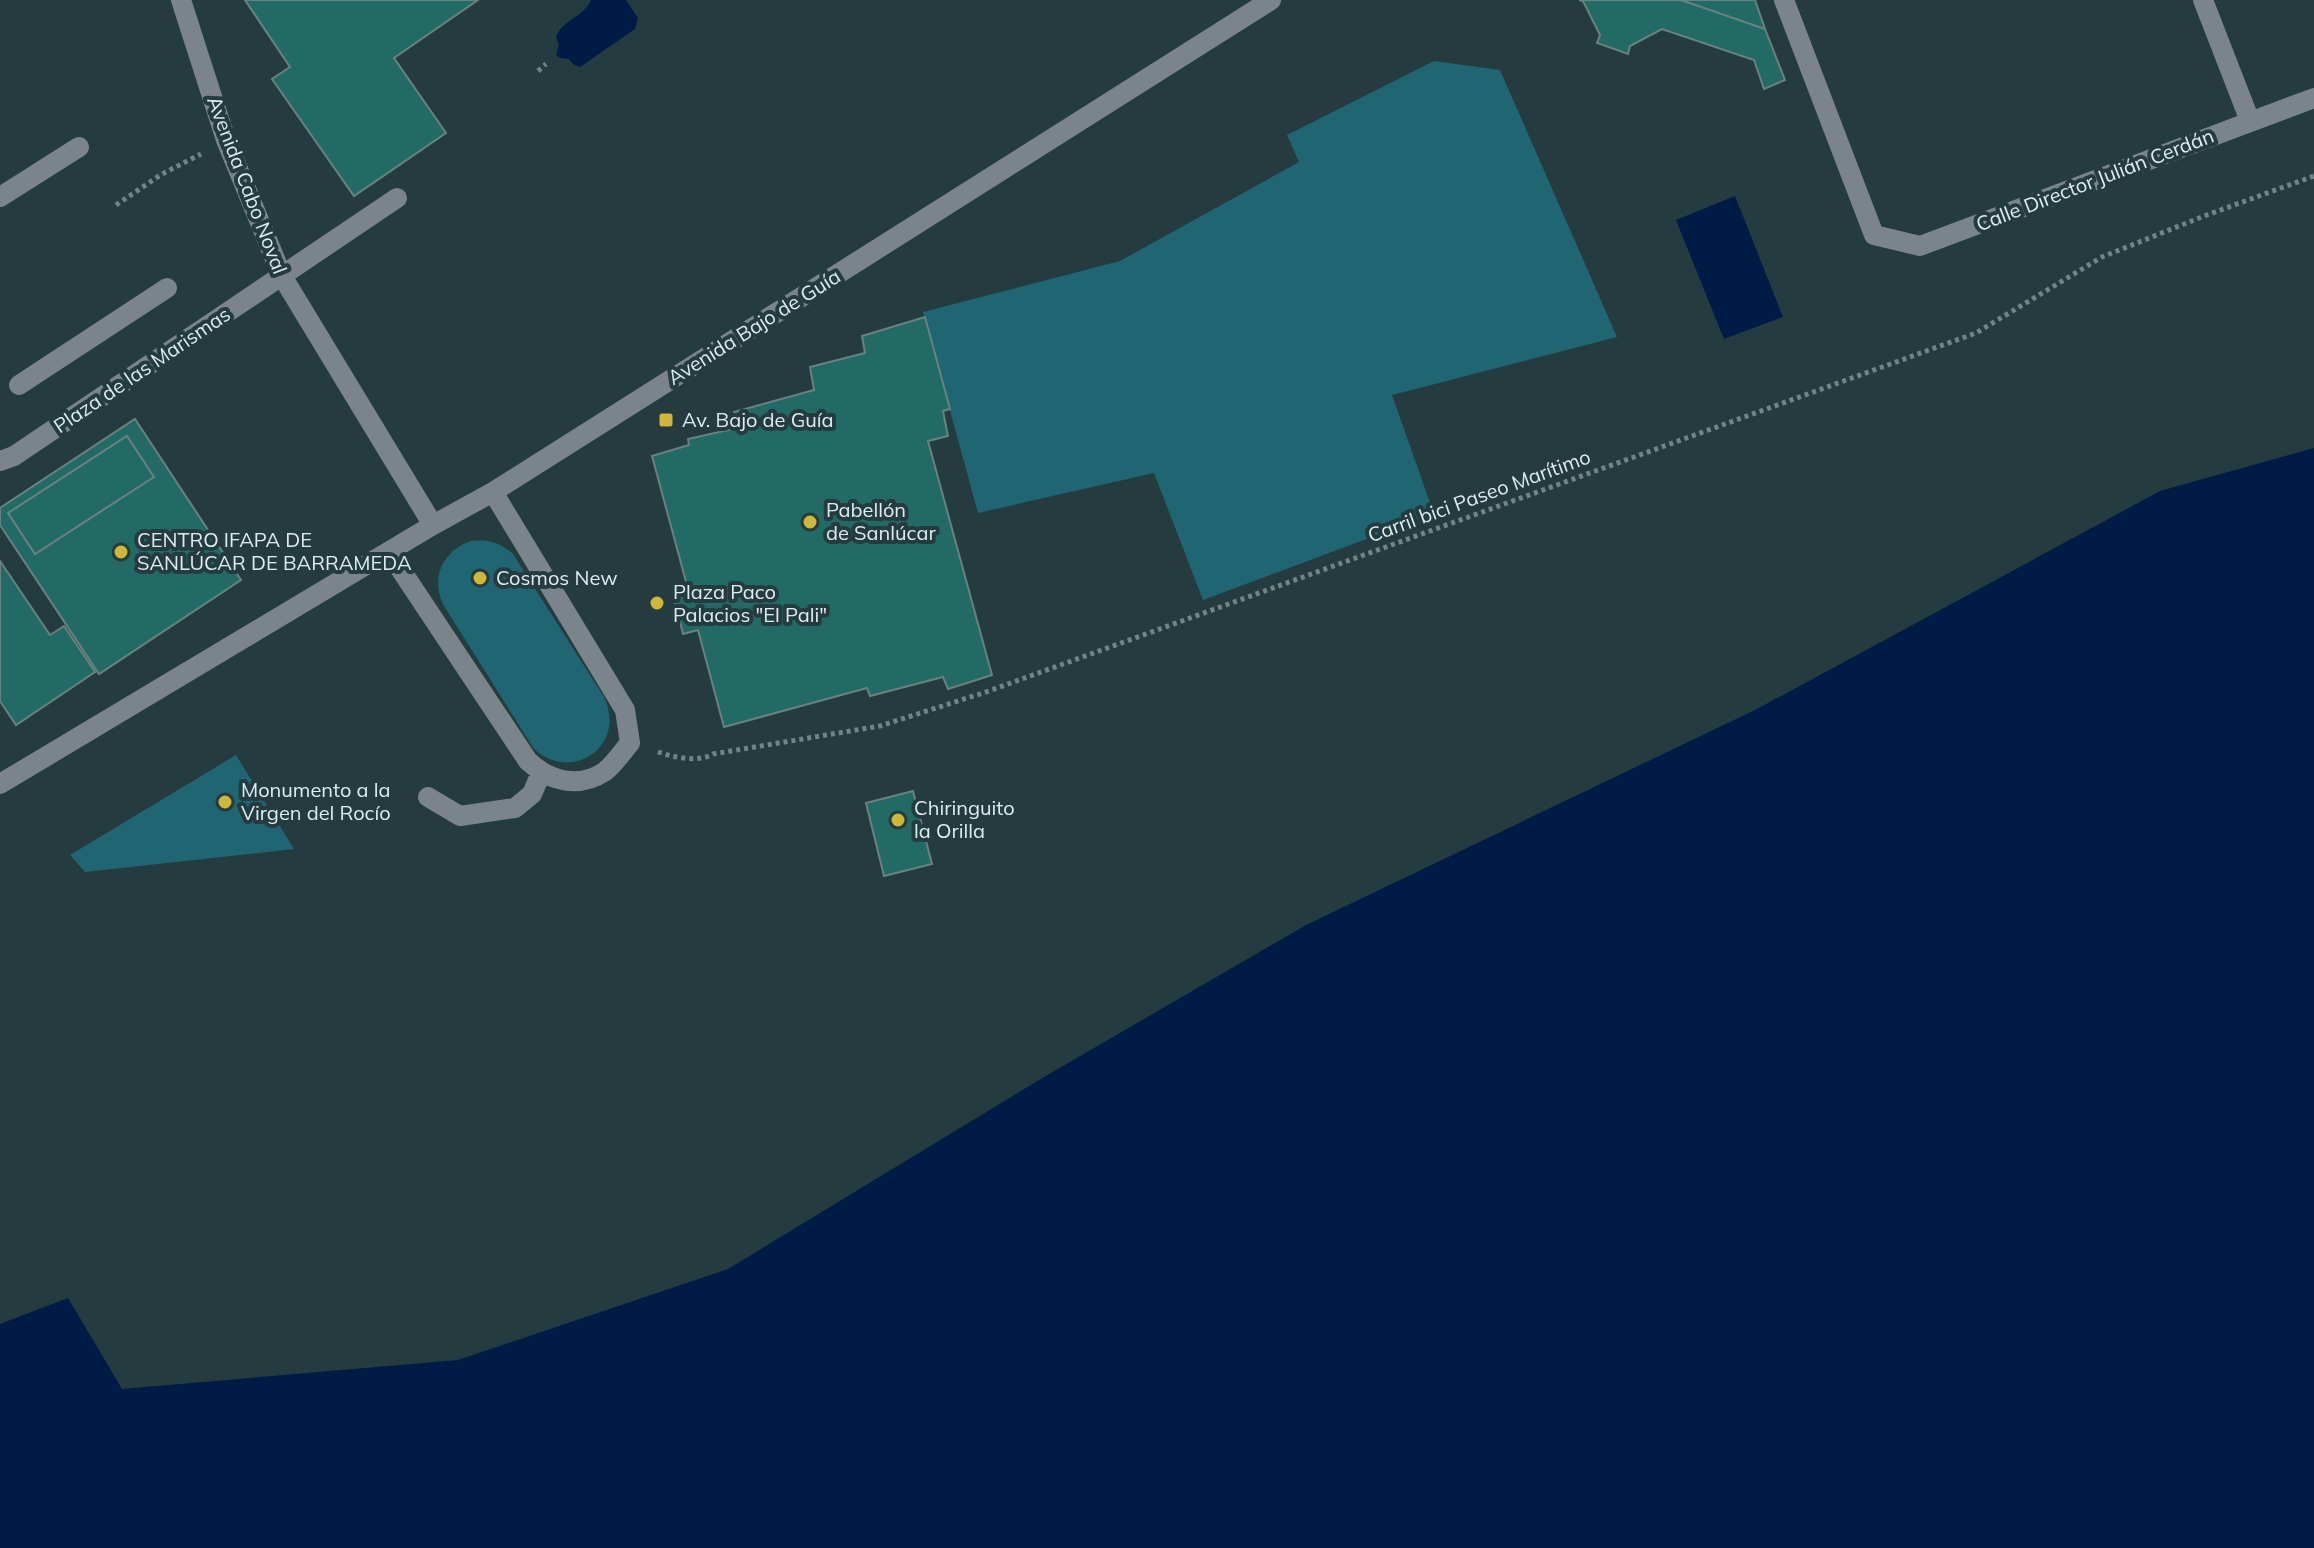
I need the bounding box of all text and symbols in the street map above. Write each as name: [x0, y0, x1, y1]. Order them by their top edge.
street label: Avenida Cabo Noval: [202, 92, 293, 277]
street label: Calle Director Julián Cerdán: [1972, 123, 2217, 236]
street label: Avenida Bajo de Guía: [663, 263, 845, 390]
street label: Plaza de las Marismas: [49, 301, 235, 438]
place label: Av. Bajo de Guía: [682, 407, 834, 432]
marker: Av. Bajo de Guía: [657, 411, 675, 429]
street label: Carril bici Paseo Marítimo: [1364, 444, 1594, 547]
place label: Pabellón de Sanlúcar: [826, 497, 936, 545]
marker: Pabellón de Sanlúcar: [801, 513, 819, 531]
place label: CENTRO IFAPA DE SANLÚCAR DE BARRAMEDA: [137, 527, 412, 575]
marker: CENTRO IFAPA DE SANLÚCAR DE BARRAMEDA: [112, 543, 130, 561]
place label: Cosmos New: [496, 565, 618, 590]
marker: Cosmos New: [471, 569, 489, 587]
place label: Plaza Paco Palacios "El Pali": [673, 579, 827, 627]
marker: Plaza Paco Palacios "El Pali": [648, 594, 666, 612]
place label: Monumento a la Virgen del Rocío: [241, 777, 391, 825]
marker: Monumento a la Virgen del Rocío: [216, 793, 234, 811]
place label: Chiringuito la Orilla: [914, 795, 1015, 843]
marker: Chiringuito la Orilla: [889, 811, 907, 829]

